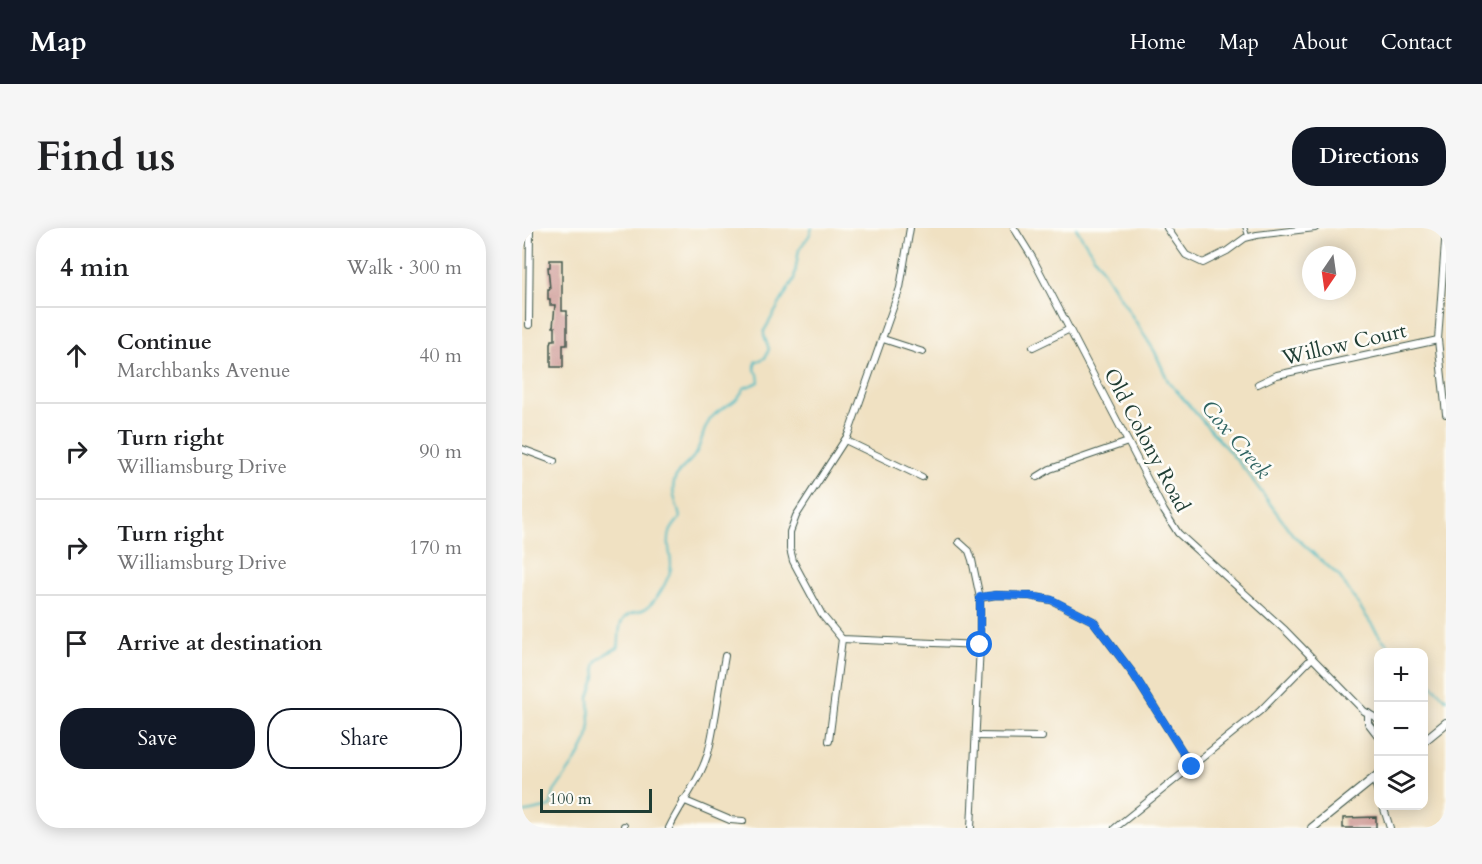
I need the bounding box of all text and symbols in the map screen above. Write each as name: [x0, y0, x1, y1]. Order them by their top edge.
text: Map: [30, 23, 87, 61]
text: Home: [1130, 28, 1186, 57]
text: Map: [1219, 28, 1259, 57]
text: About: [1292, 28, 1348, 57]
text: Contact: [1381, 28, 1452, 57]
button: Directions: [1292, 127, 1446, 186]
text: Find us: [36, 128, 176, 185]
north arrow: [1302, 246, 1356, 300]
text: 4 min: [60, 250, 129, 285]
text: Walk · 300 m: [347, 254, 462, 281]
street label: Willow Court: [1278, 316, 1410, 373]
text: Continue: [117, 327, 212, 357]
icon: ahead: [60, 339, 93, 372]
text: 40 m: [419, 342, 462, 369]
text: Marchbanks Avenue: [117, 357, 290, 384]
street label: Old Colony Road: [1096, 363, 1197, 517]
water label: Cox Creek: [1194, 394, 1278, 486]
text: Turn right: [117, 423, 224, 453]
icon: right: [60, 435, 93, 468]
text: 90 m: [419, 438, 462, 465]
text: Williamsburg Drive: [117, 453, 287, 480]
text: Turn right: [117, 519, 224, 549]
icon: right: [60, 531, 93, 564]
text: 170 m: [409, 534, 462, 561]
text: Williamsburg Drive: [117, 549, 287, 576]
icon: arrive: [60, 627, 93, 660]
text: Arrive at destination: [117, 628, 322, 658]
route start: [966, 631, 992, 657]
map controls: [1374, 648, 1428, 810]
button: +: [1374, 648, 1428, 702]
button: −: [1374, 702, 1428, 756]
button: Save: [60, 708, 255, 769]
button: Share: [267, 708, 462, 769]
route end: [1178, 753, 1204, 779]
button: layers: [1374, 756, 1428, 810]
scale bar: [540, 786, 652, 814]
text: 100 m: [549, 788, 591, 810]

